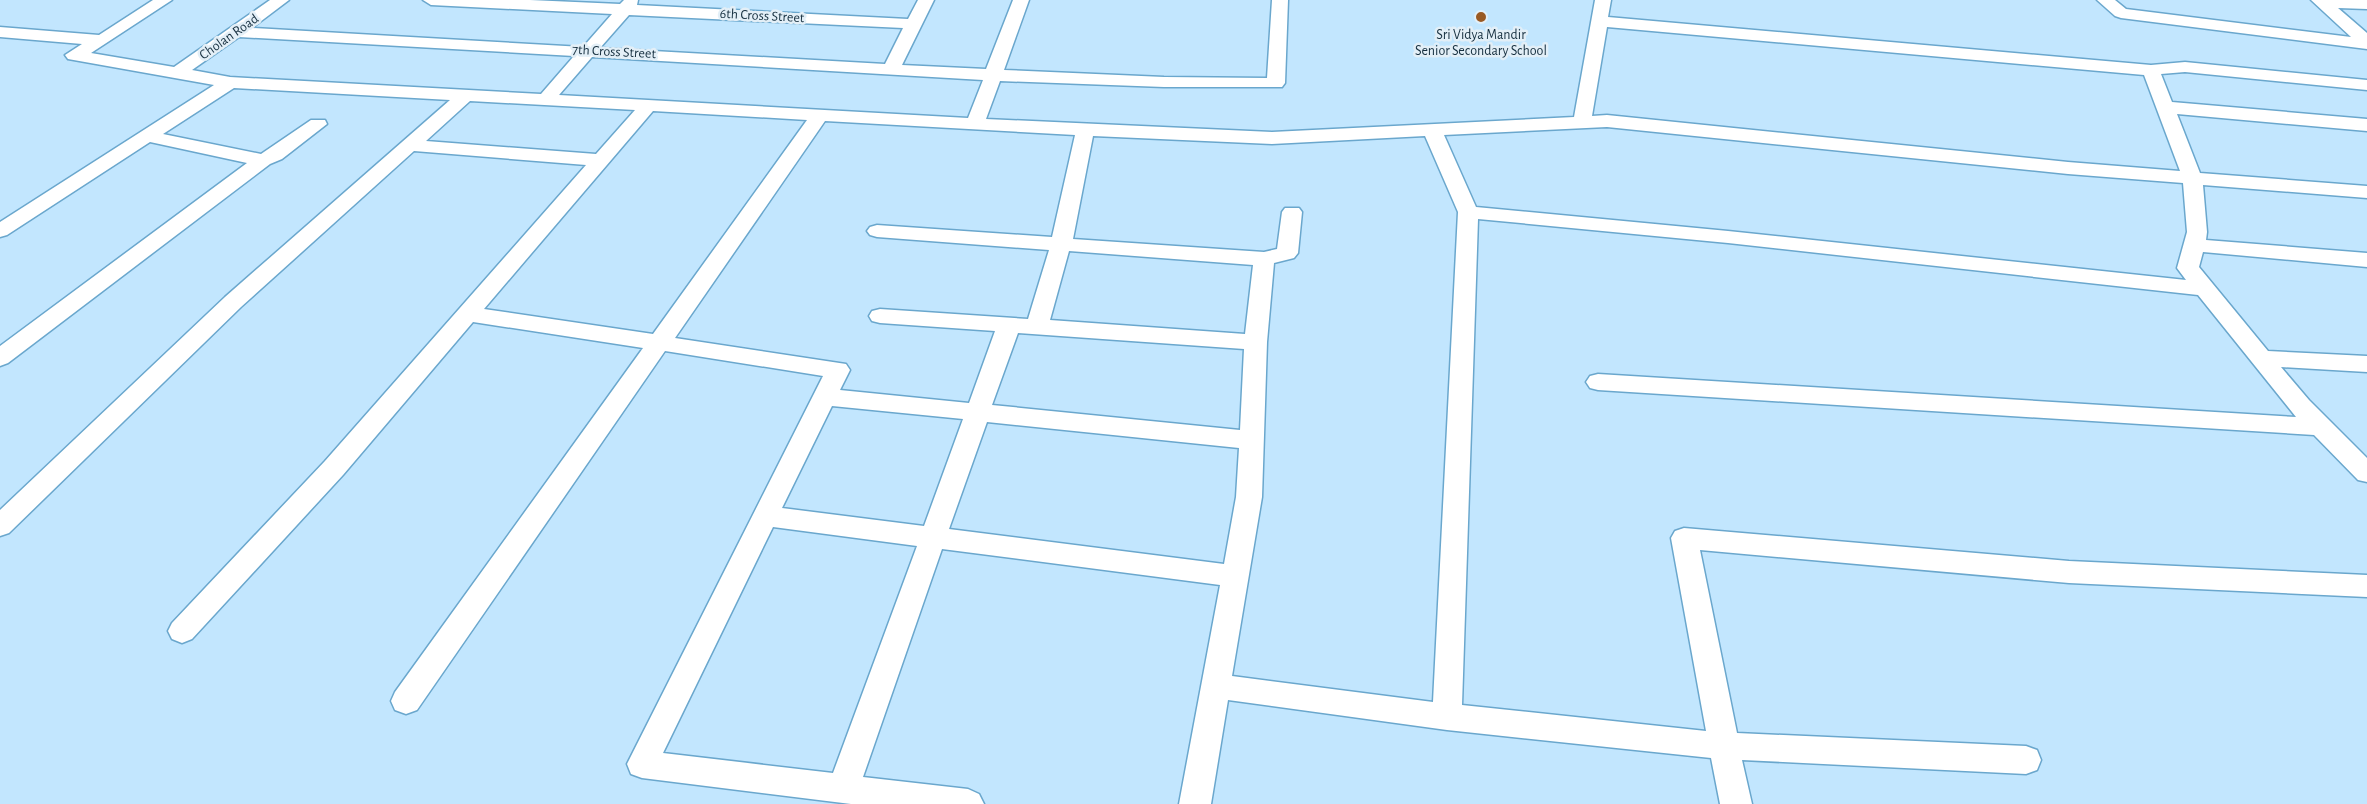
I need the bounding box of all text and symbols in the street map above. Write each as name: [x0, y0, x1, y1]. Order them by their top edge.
street label: 6th Cross Street: [719, 7, 805, 25]
marker: Sri Vidya Mandir Senior Secondary School: [1474, 10, 1488, 24]
street label: Cholan Road: [197, 12, 261, 62]
place label: Sri Vidya Mandir Senior Secondary School: [1415, 28, 1547, 58]
street label: 7th Cross Street: [572, 43, 657, 61]

